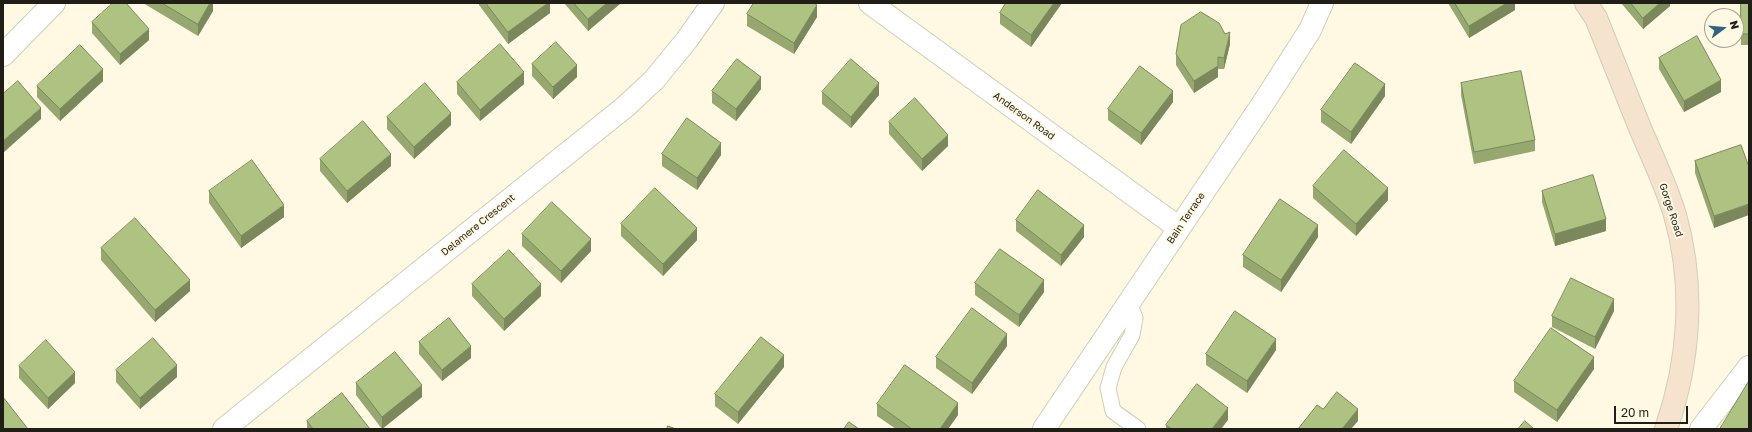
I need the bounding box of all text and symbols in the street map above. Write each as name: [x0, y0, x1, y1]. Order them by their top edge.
north arrow: [1704, 8, 1744, 48]
text: N: [1728, 19, 1742, 31]
street label: Anderson Road: [991, 90, 1057, 142]
street label: Gorge Road: [1657, 182, 1685, 238]
street label: Bain Terrace: [1164, 190, 1208, 246]
street label: Delamere Crescent: [439, 192, 517, 258]
scale bar: [1616, 398, 1690, 424]
text: 20 m: [1621, 405, 1649, 420]

